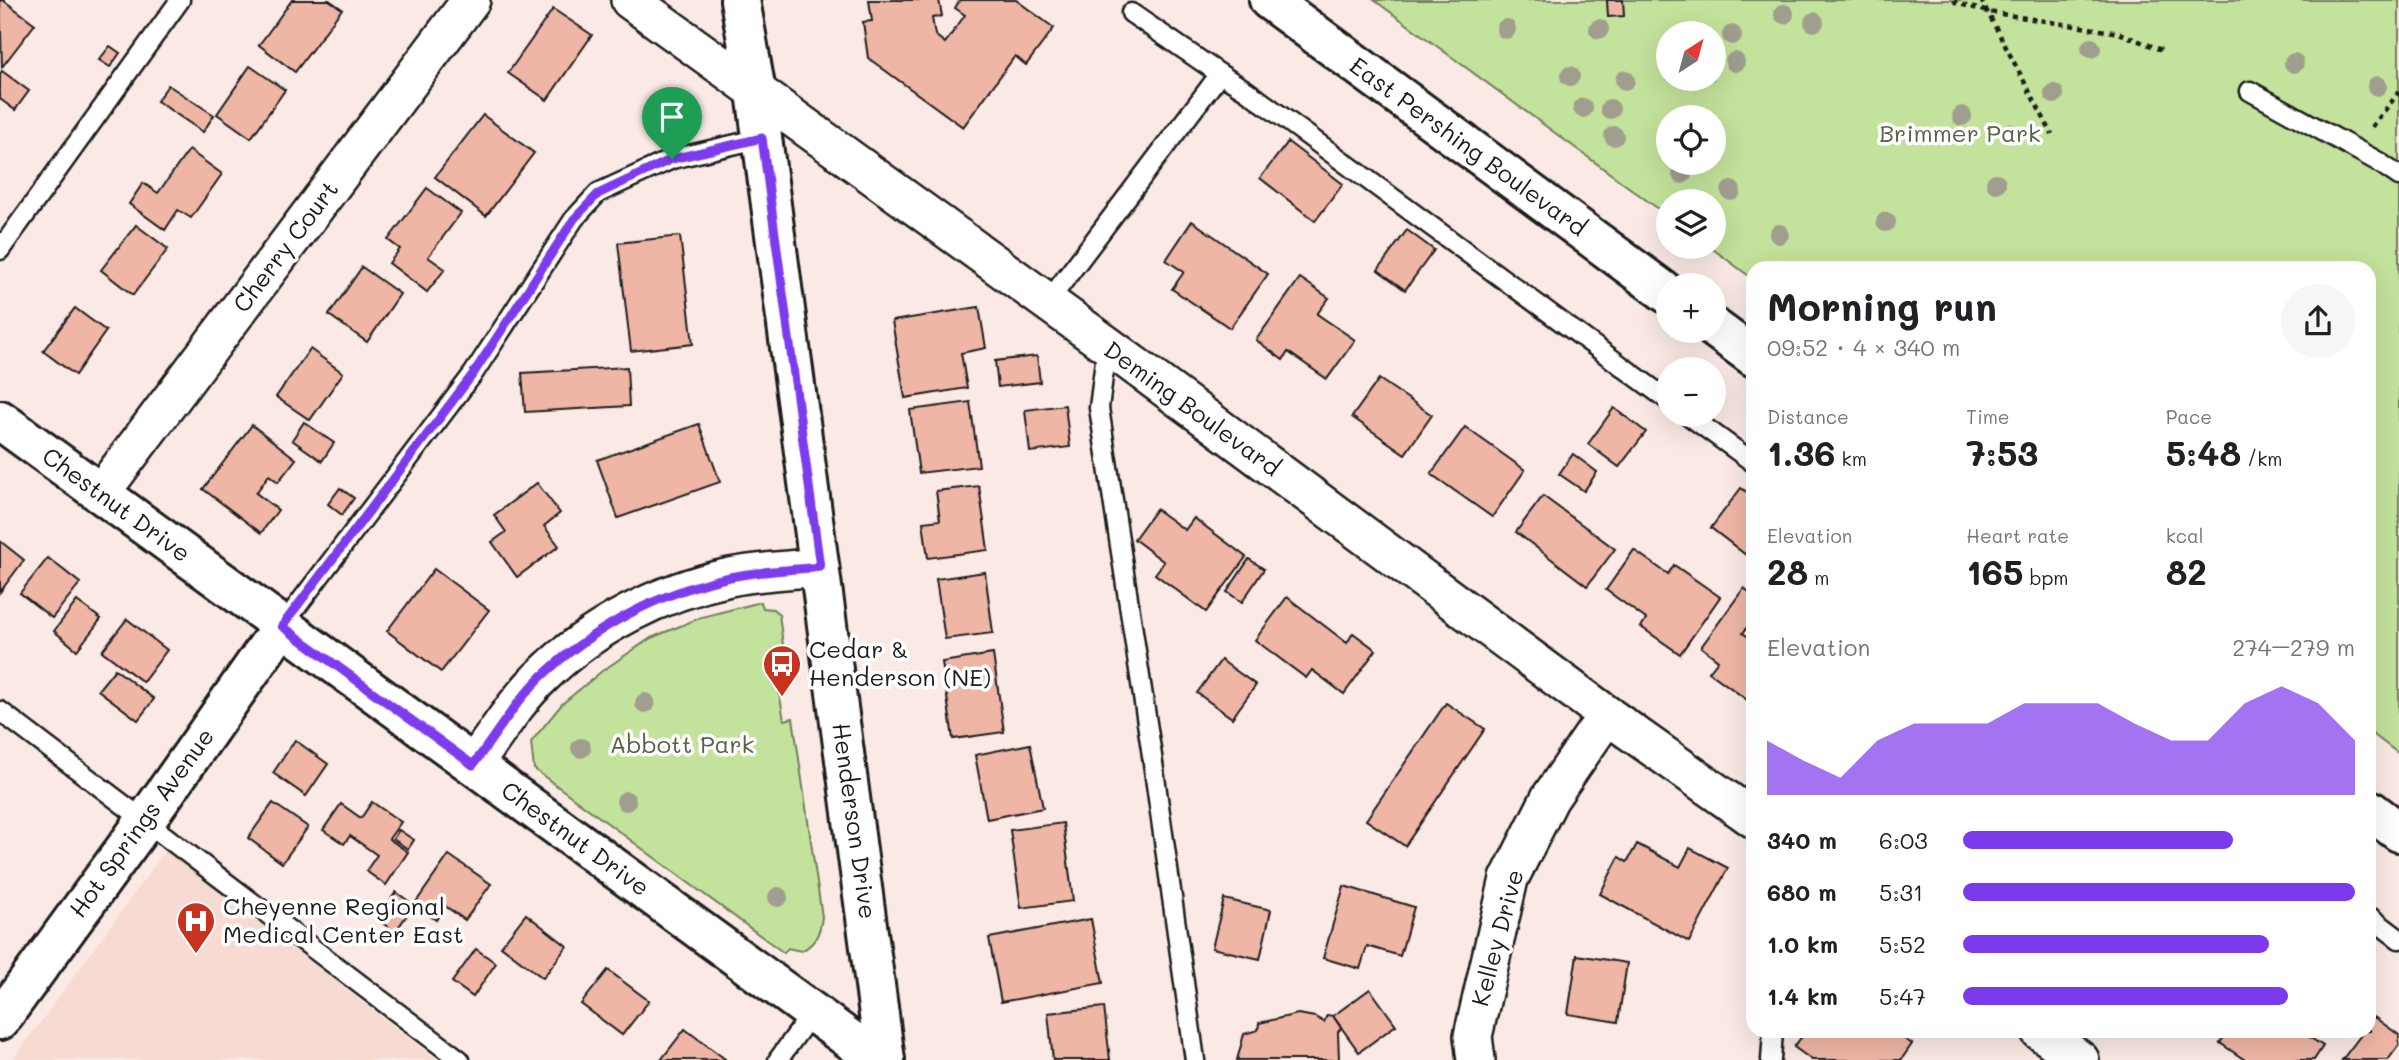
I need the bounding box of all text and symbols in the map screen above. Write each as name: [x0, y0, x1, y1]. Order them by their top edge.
north arrow: [1656, 21, 1726, 91]
map controls: [1656, 21, 1726, 427]
street label: East Pershing Boulevard: [1344, 49, 1594, 242]
pin: [642, 87, 702, 159]
icon: arrive: [653, 98, 691, 136]
button: locate: [1656, 105, 1726, 175]
park label: Brimmer Park: [1879, 117, 2041, 148]
street label: Cherry Court: [225, 174, 344, 318]
button: layers: [1656, 189, 1726, 259]
button: +: [1656, 273, 1726, 343]
text: Morning run: [1767, 281, 1997, 331]
button: share: [2281, 284, 2355, 358]
text: 09:52 · 4 × 340 m: [1767, 332, 1960, 362]
street label: Deming Boulevard: [1099, 333, 1287, 482]
button: −: [1656, 357, 1726, 427]
text: Distance: [1767, 404, 1849, 429]
text: Time: [1966, 404, 2010, 429]
text: Pace: [2166, 404, 2212, 429]
text: 1.36: [1767, 429, 1835, 475]
text: 7:53: [1966, 429, 2038, 475]
text: 5:48: [2166, 429, 2241, 475]
street label: Chestnut Drive: [37, 440, 197, 568]
text: km: [1835, 446, 1867, 471]
text: /km: [2241, 446, 2282, 471]
text: Elevation: [1767, 523, 1852, 548]
text: Heart rate: [1966, 523, 2069, 548]
text: kcal: [2166, 523, 2204, 548]
text: 28: [1767, 548, 1808, 594]
text: 165: [1966, 548, 2023, 594]
text: 82: [2166, 548, 2207, 594]
text: m: [1808, 565, 1830, 590]
text: bpm: [2023, 565, 2069, 590]
text: Elevation: [1767, 632, 1870, 662]
text: 274–279 m: [2232, 632, 2355, 662]
place label: Cedar & Henderson (NE): [809, 633, 991, 692]
bus stop icon: Cedar & Henderson (NE): [761, 643, 803, 698]
street label: Hot Springs Avenue: [62, 721, 220, 923]
street label: Henderson Drive: [826, 721, 885, 921]
park label: Abbott Park: [610, 728, 754, 759]
street label: Chestnut Drive: [496, 774, 656, 902]
text: 340 m: [1767, 825, 1837, 855]
text: 6:03: [1879, 825, 1928, 855]
street label: Kelley Drive: [1463, 866, 1530, 1009]
text: 680 m: [1767, 877, 1837, 907]
text: 5:31: [1879, 877, 1923, 907]
place label: Cheyenne Regional Medical Center East: [223, 890, 464, 949]
hospital icon: Cheyenne Regional Medical Center East: [175, 900, 217, 955]
text: 1.0 km: [1767, 929, 1838, 959]
text: 5:52: [1879, 929, 1926, 959]
text: 1.4 km: [1767, 981, 1838, 1011]
text: 5:47: [1879, 981, 1926, 1011]

